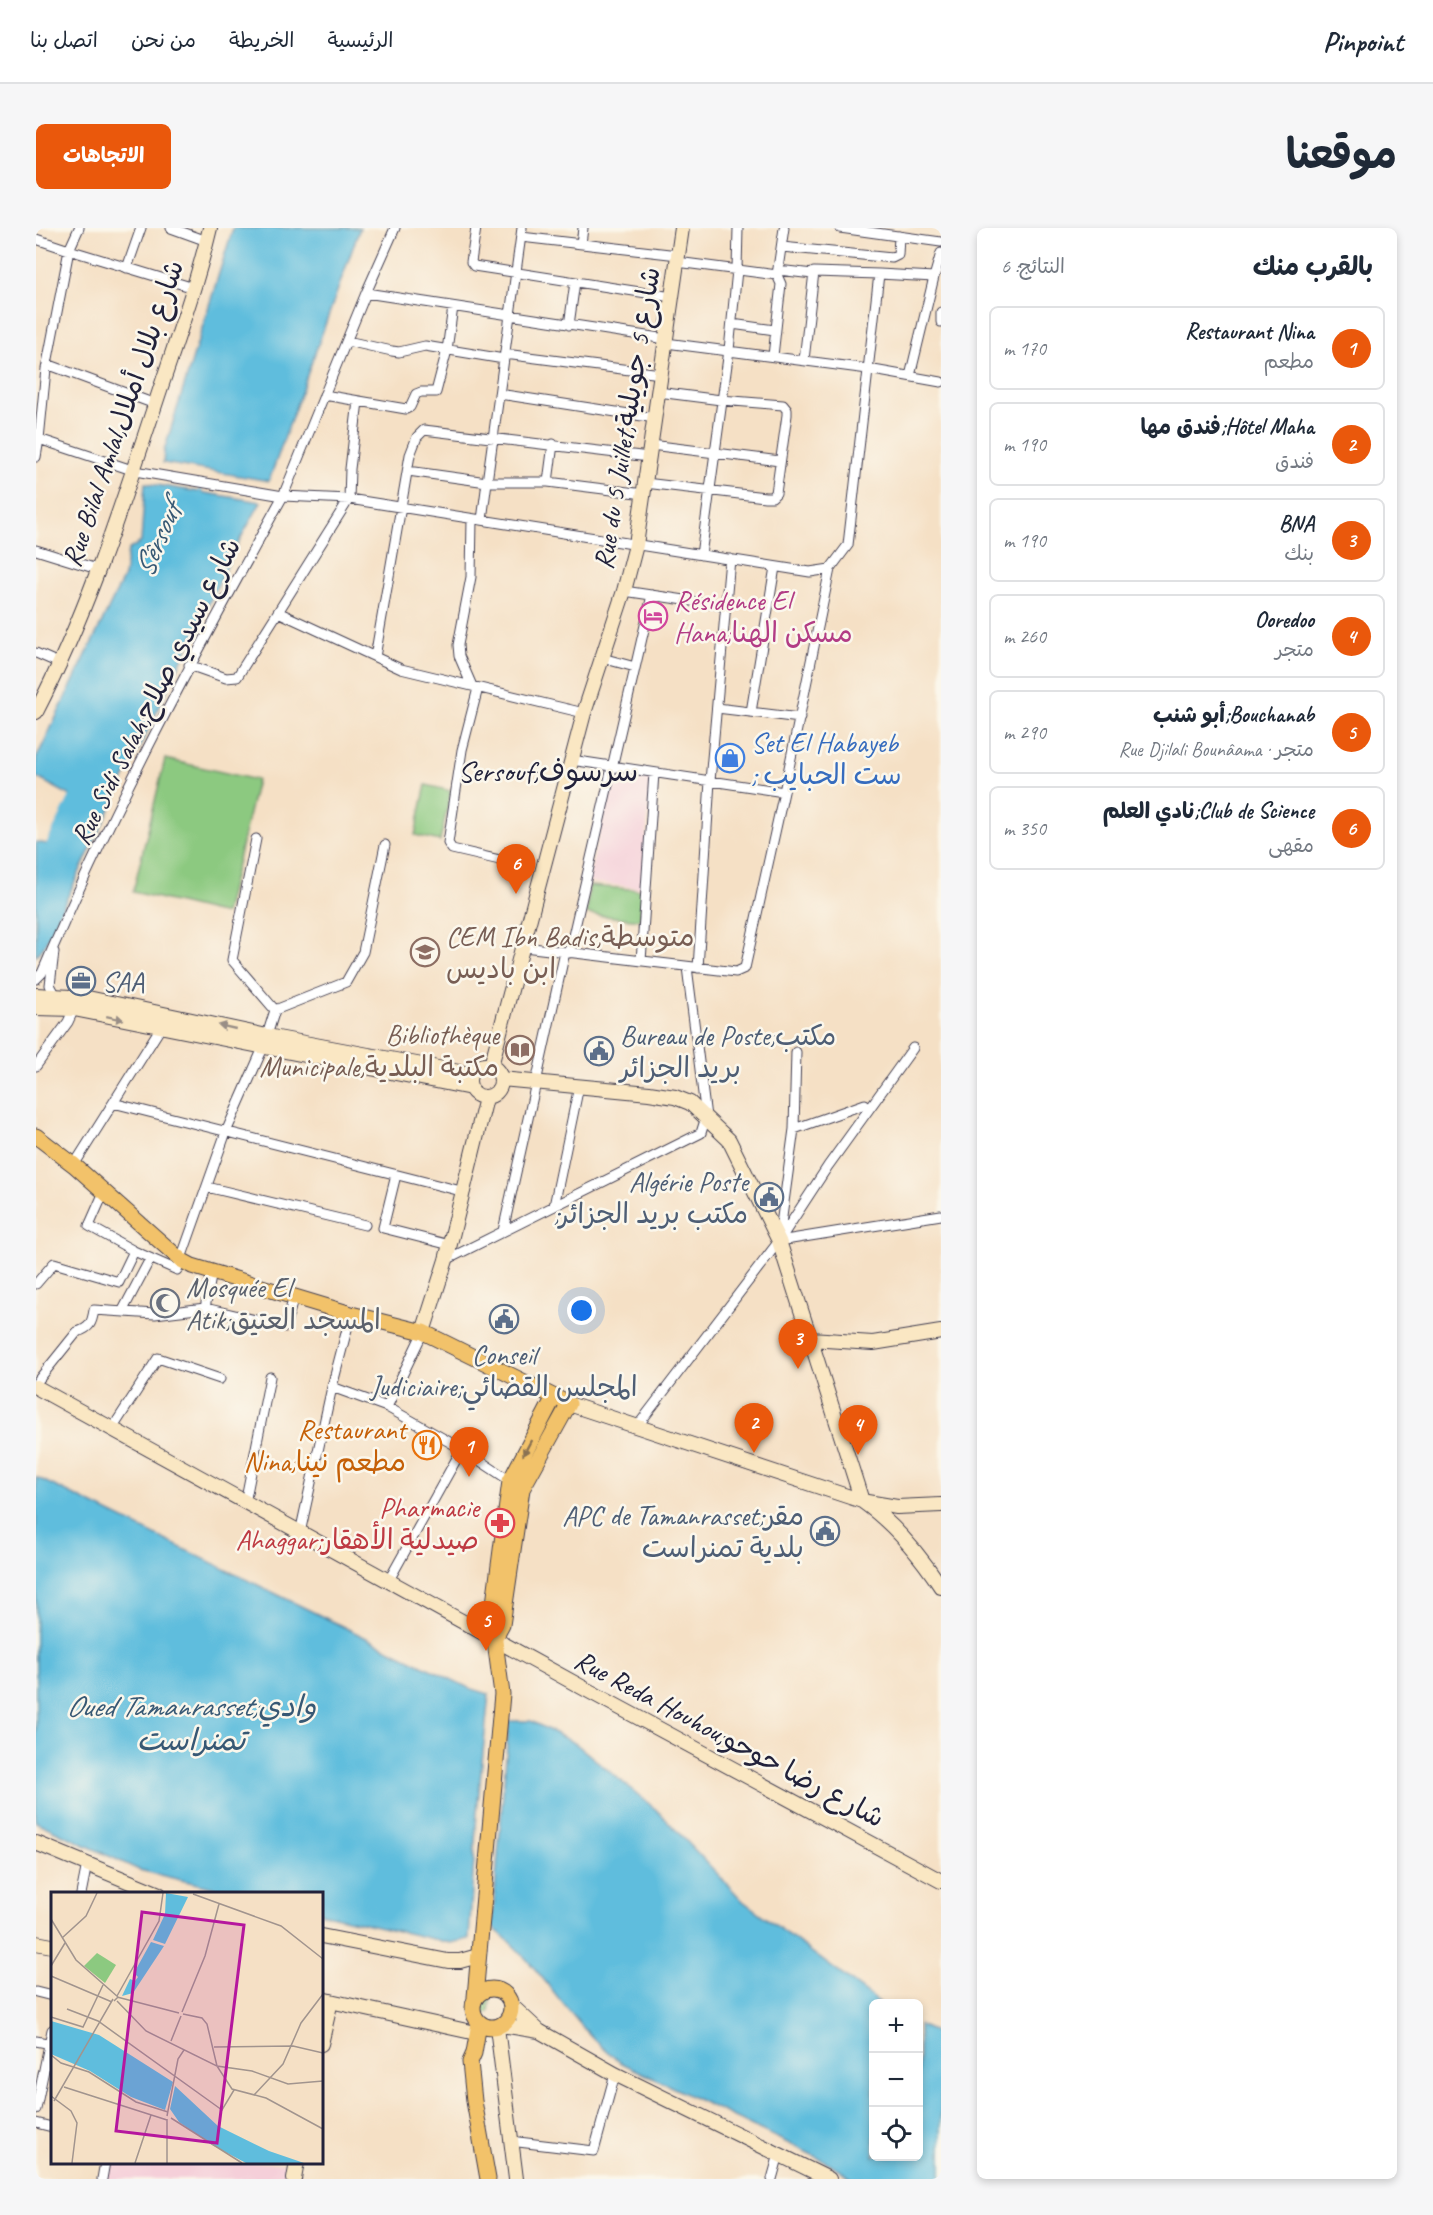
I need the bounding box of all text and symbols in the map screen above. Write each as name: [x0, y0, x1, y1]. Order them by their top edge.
text: Pinpoint: [1323, 24, 1403, 59]
text: اتصل بنا: [30, 27, 98, 53]
text: من نحن: [131, 27, 196, 53]
text: الخريطة: [229, 27, 295, 53]
text: الرئيسية: [328, 27, 393, 53]
button: الاتجاهات: [36, 124, 171, 189]
text: موقعنا: [1286, 128, 1397, 181]
text: بالقرب منك: [1253, 250, 1373, 283]
text: النتائج: 6: [1001, 254, 1065, 279]
street label: Rue Bilal Amlal,شارع بلال أملال: [54, 255, 193, 572]
street label: Rue du 5 Juillet,شارع 5 جويلية: [585, 264, 670, 572]
text: Restaurant Nina: [1185, 318, 1314, 346]
text: 170 m: [1003, 336, 1046, 361]
text: 1: [1347, 336, 1356, 361]
text: مطعم: [1263, 349, 1314, 374]
text: Hôtel Maha;فندق مها: [1141, 413, 1314, 441]
text: 190 m: [1003, 432, 1046, 457]
text: 2: [1347, 432, 1356, 457]
text: فندق: [1275, 449, 1314, 474]
water label: Sêrsouf: [125, 486, 194, 582]
text: BNA: [1279, 510, 1314, 538]
text: 190 m: [1003, 528, 1046, 553]
text: 3: [1347, 528, 1356, 553]
street label: Rue Sidi Salah;شارع سيدي صلاح: [63, 532, 251, 852]
text: بنك: [1284, 541, 1314, 566]
place label: Résidence El Hana;مسكن الهنا: [674, 583, 853, 650]
hotel icon: Résidence El Hana;مسكن الهنا: [637, 600, 669, 632]
text: Ooredoo: [1255, 606, 1314, 634]
text: 260 m: [1003, 624, 1046, 649]
text: 4: [1347, 624, 1356, 649]
text: متجر: [1275, 637, 1314, 662]
text: Bouchanab;أبو شنب: [1153, 701, 1314, 729]
text: 290 m: [1003, 720, 1046, 745]
text: 5: [1347, 720, 1356, 745]
place label: Set El Habayeb ; ست الحبايب: [751, 725, 902, 792]
text: متجر · Rue Djilali Bounâama: [1119, 737, 1314, 762]
shop icon: Set El Habayeb ; ست الحبايب: [714, 742, 746, 774]
district label: Sersouf;سرسوف: [458, 752, 638, 790]
text: Club de Science;نادي العلم: [1103, 797, 1314, 825]
text: 350 m: [1003, 816, 1046, 841]
text: 6: [1347, 816, 1356, 841]
text: مقهى: [1268, 833, 1314, 858]
pin: 6: [496, 844, 536, 894]
place label: CEM Ibn Badis;متوسطة ابن باديس: [446, 919, 694, 986]
school or university icon: CEM Ibn Badis;متوسطة ابن باديس: [409, 936, 441, 968]
place label: SAA: [102, 964, 145, 999]
office icon: SAA: [65, 965, 97, 997]
one-way arrow: [105, 1013, 124, 1023]
place label: Bibliothèque Municipale;مكتبة البلدية: [260, 1017, 501, 1084]
place label: Bureau de Poste;مكتب بريد الجزائر: [618, 1018, 836, 1085]
one-way arrow: [217, 1022, 236, 1031]
library icon: Bibliothèque Municipale;مكتبة البلدية: [504, 1034, 536, 1066]
public building icon: Bureau de Poste;مكتب بريد الجزائر: [583, 1035, 615, 1067]
place label: Algérie Poste ;مكتب بريد الجزائر: [554, 1164, 750, 1231]
public building icon: Algérie Poste ;مكتب بريد الجزائر: [753, 1181, 785, 1213]
place label: Mosquée El Atik;المسجد العتيق: [186, 1270, 381, 1337]
mosque icon: Mosquée El Atik;المسجد العتيق: [149, 1287, 181, 1319]
your location: [567, 1296, 596, 1325]
public building icon: Conseil Judiciaire;المجلس القضائي: [488, 1303, 520, 1335]
pin: 3: [778, 1320, 818, 1369]
place label: Conseil Judiciaire;المجلس القضائي: [368, 1337, 638, 1411]
pin: 2: [734, 1404, 774, 1453]
pin: 4: [838, 1406, 878, 1455]
place label: Restaurant Nina;مطعم نينا: [244, 1412, 409, 1483]
pin: 1: [450, 1428, 488, 1477]
restaurant icon: Restaurant Nina;مطعم نينا: [411, 1429, 443, 1461]
one-way arrow: [522, 1440, 532, 1457]
place label: Pharmacie Ahaggar;صيدلية الأهقار: [236, 1490, 481, 1557]
place label: APC de Tamanrasset;مقر بلدية تمنراست: [562, 1498, 804, 1565]
pharmacy icon: Pharmacie Ahaggar;صيدلية الأهقار: [484, 1507, 516, 1539]
public building icon: APC de Tamanrasset;مقر بلدية تمنراست: [809, 1515, 841, 1547]
pin: 5: [466, 1602, 506, 1651]
street label: Rue Reda Houhou;شارع رضا حوحو: [568, 1642, 891, 1837]
water label: Oued Tamanrasset;وادي تمنراست: [66, 1687, 316, 1759]
inset map: [51, 1892, 322, 2164]
map controls: [869, 1999, 923, 2161]
button: +: [869, 1999, 923, 2053]
button: −: [869, 2053, 923, 2107]
button: locate: [869, 2107, 923, 2161]

